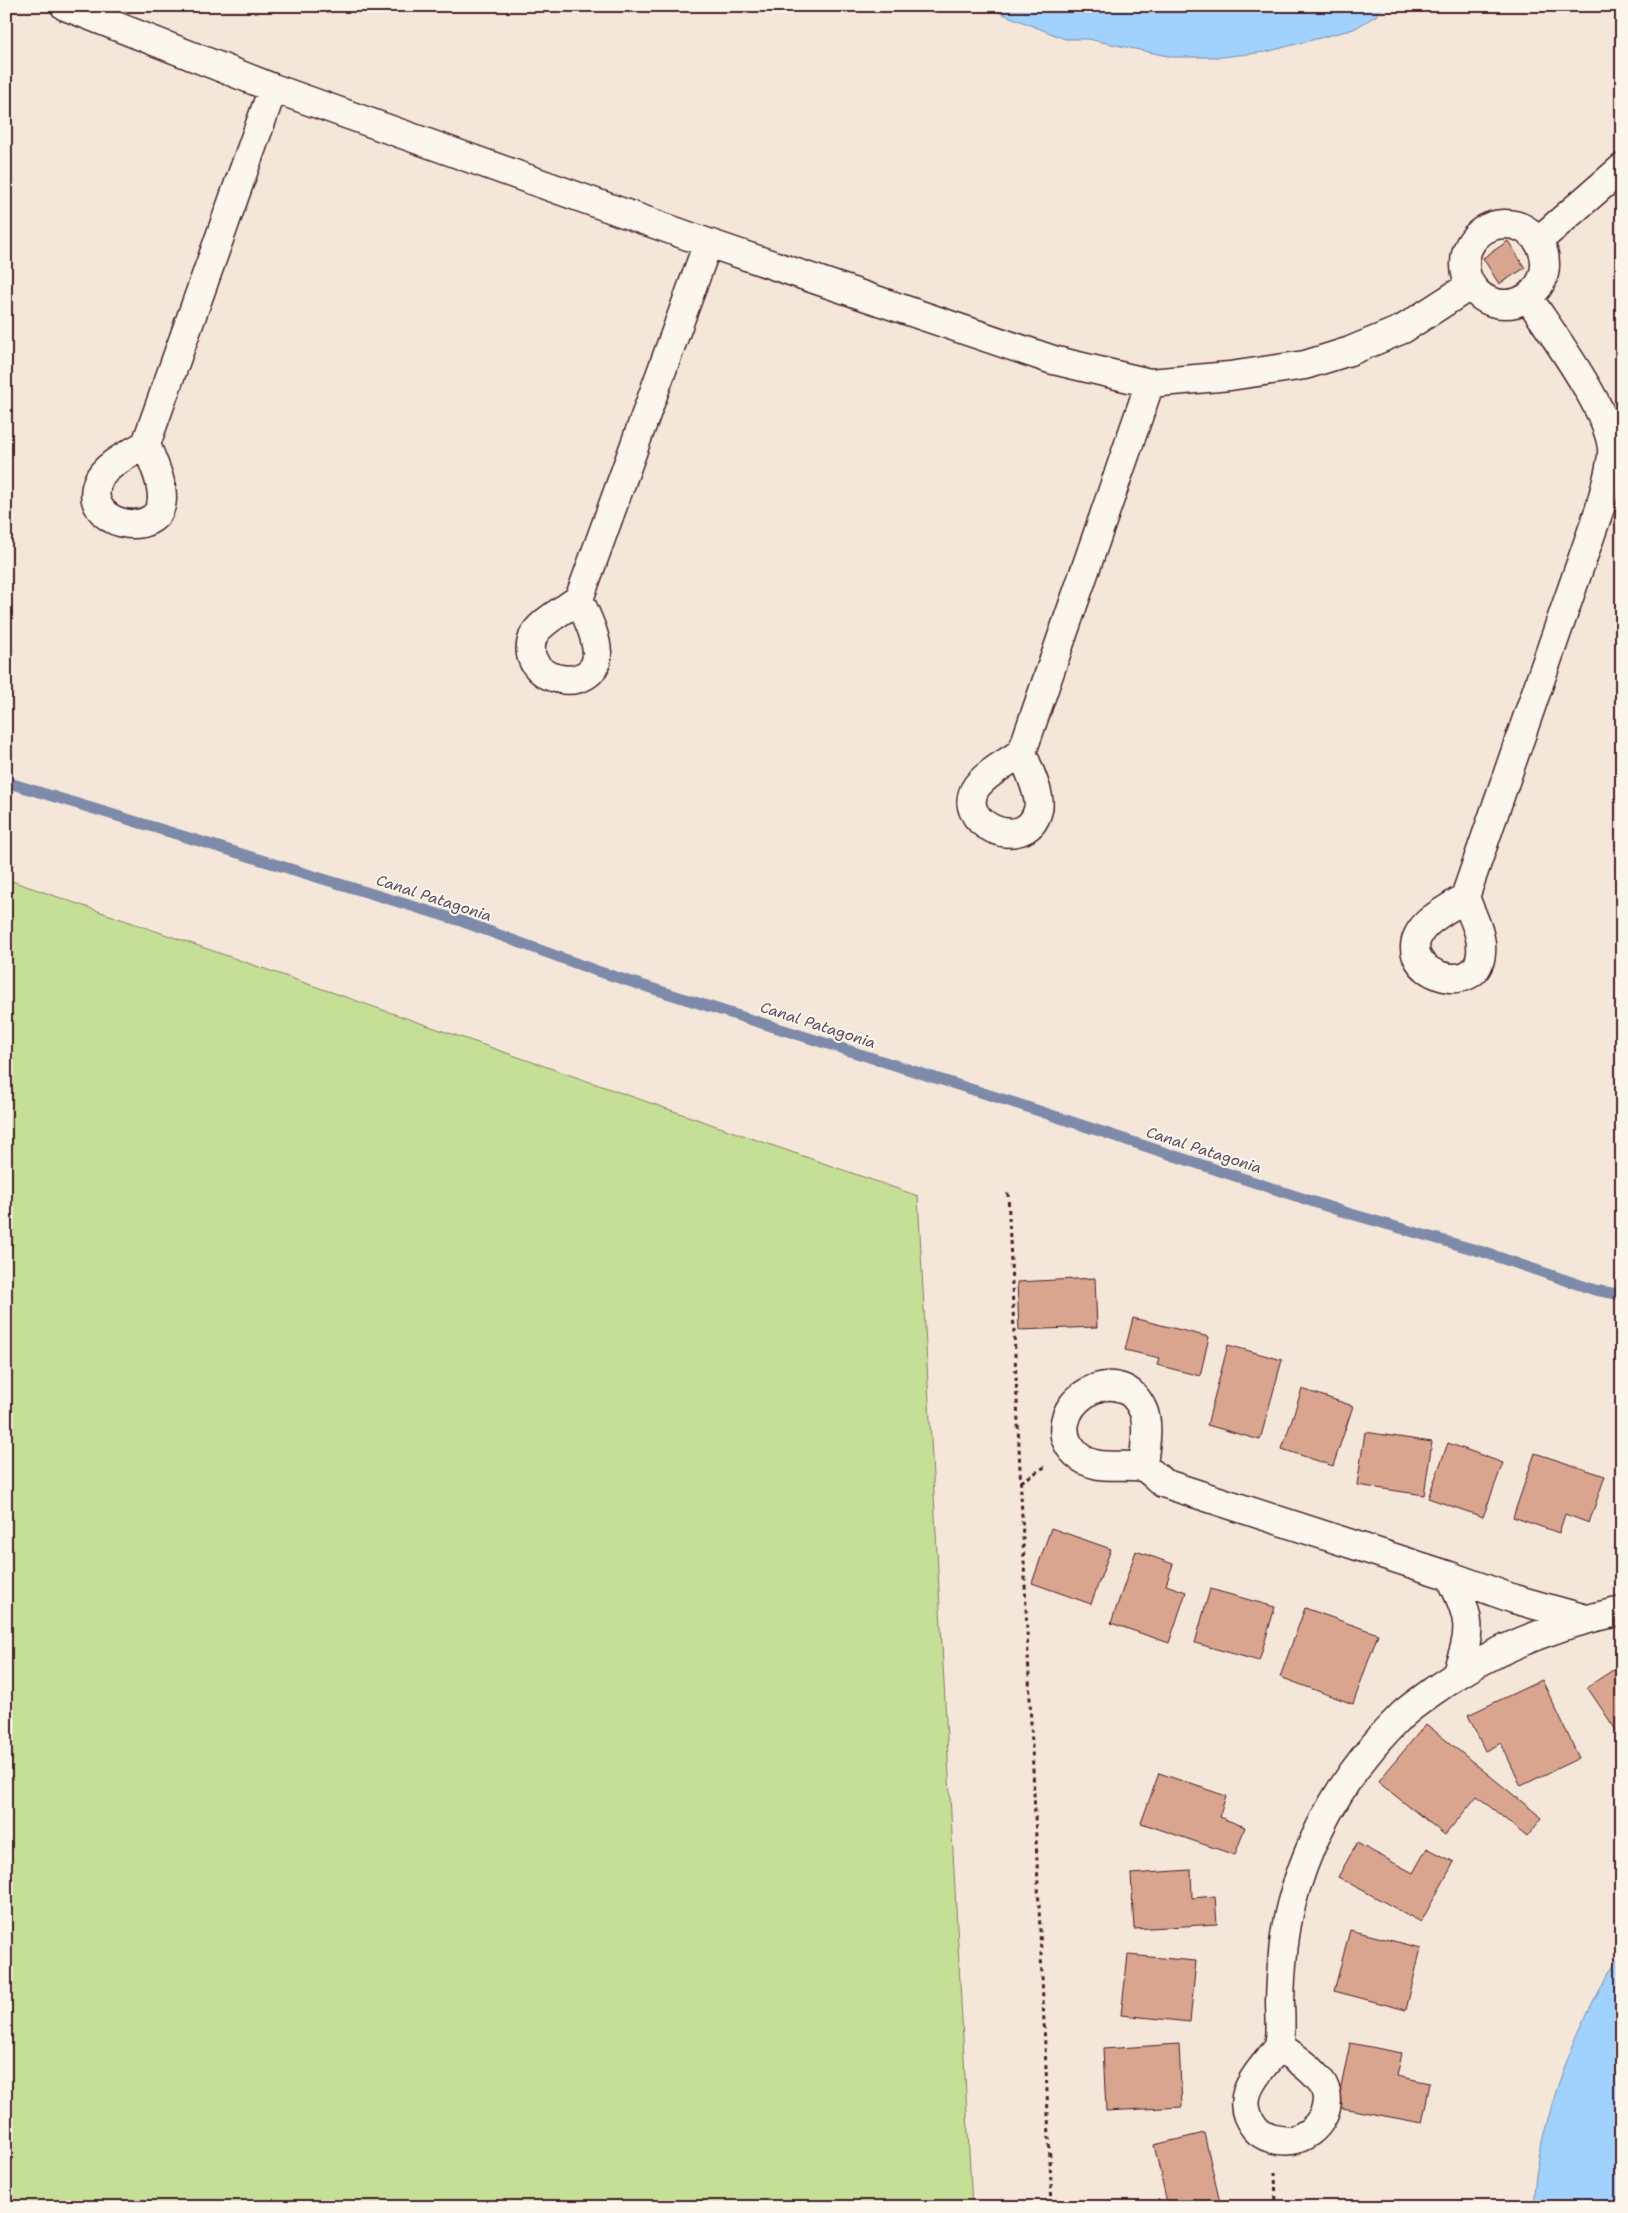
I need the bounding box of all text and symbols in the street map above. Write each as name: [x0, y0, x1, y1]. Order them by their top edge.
water label: Canal Patagonia: [374, 870, 494, 926]
water label: Canal Patagonia: [758, 997, 878, 1053]
water label: Canal Patagonia: [1144, 1122, 1264, 1178]

